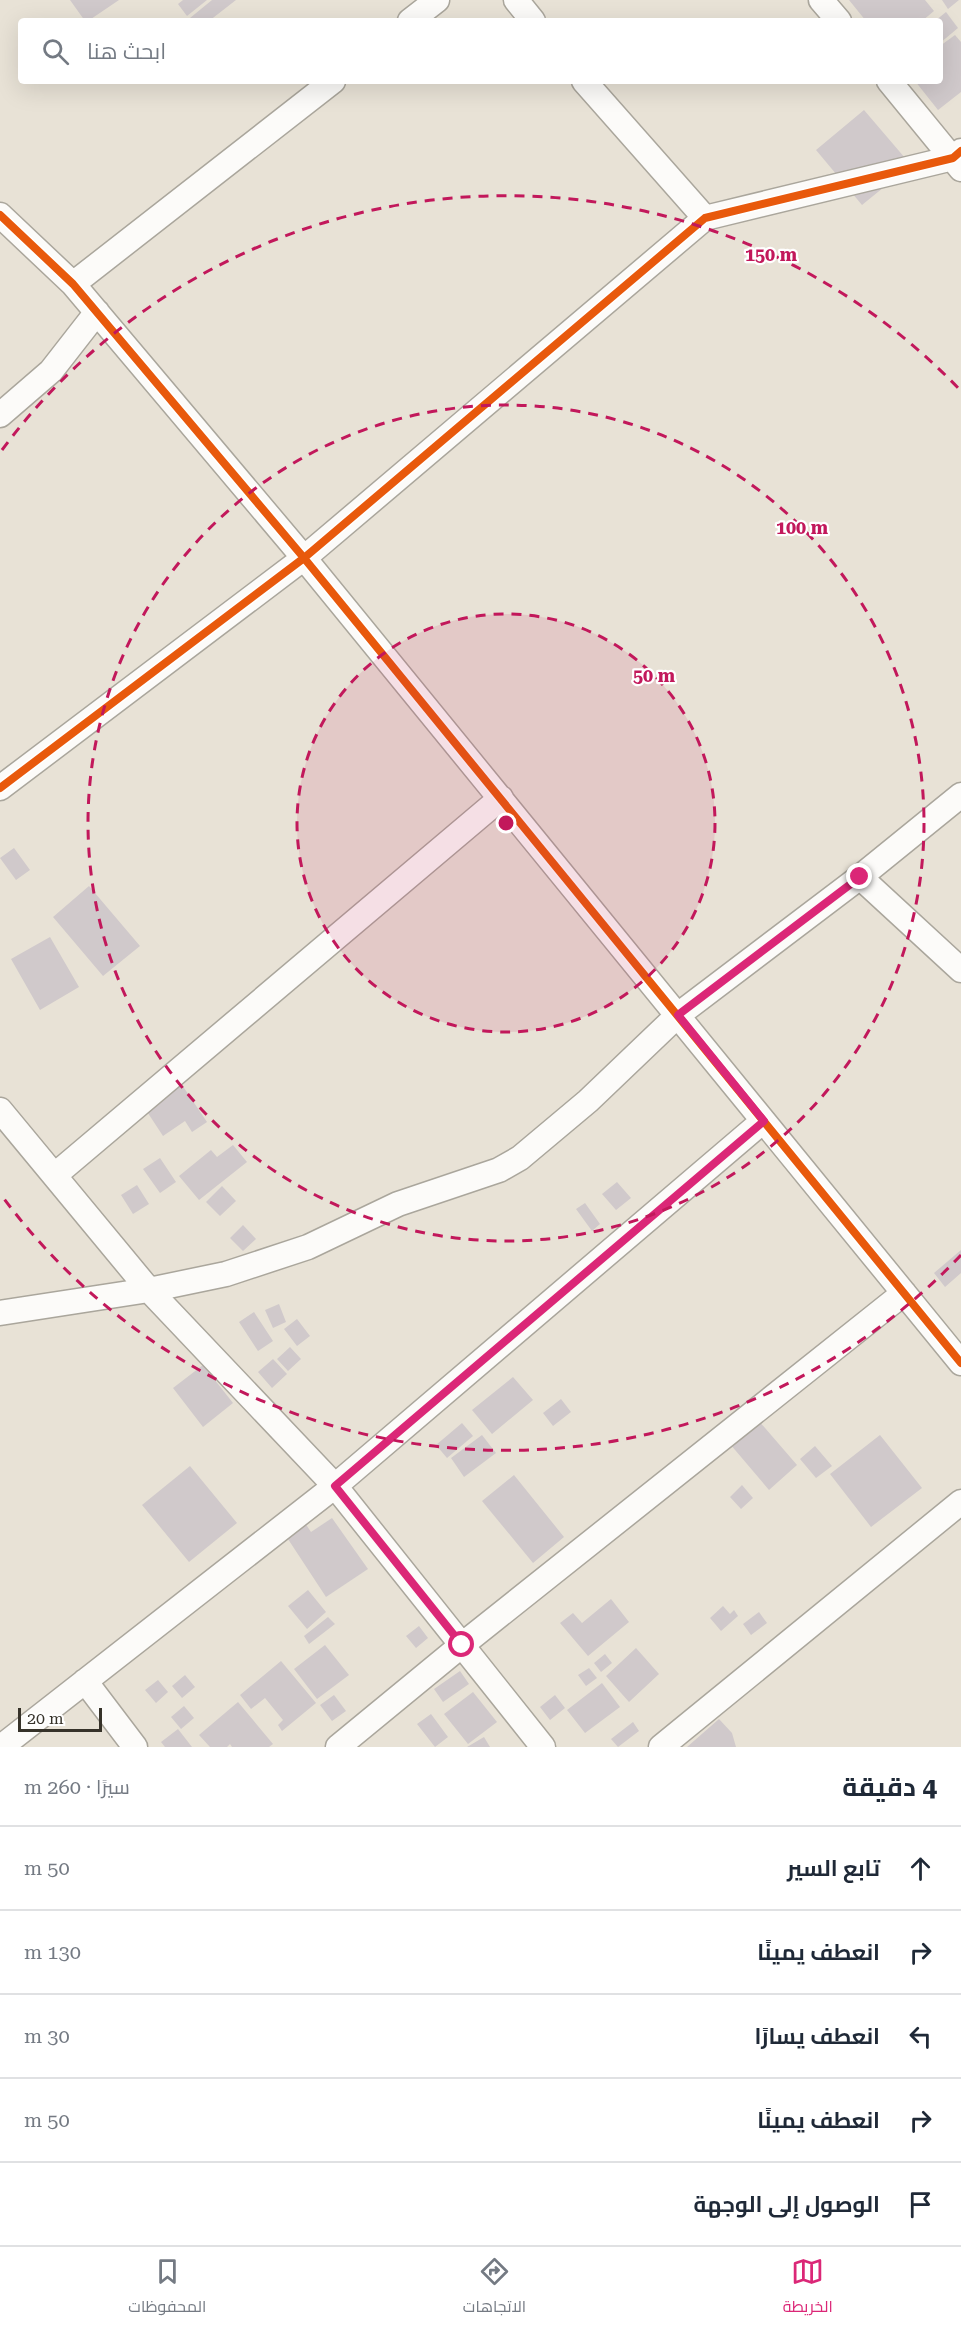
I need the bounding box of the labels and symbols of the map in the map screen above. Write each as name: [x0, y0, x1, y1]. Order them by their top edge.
text: 150 m: [745, 244, 798, 265]
text: 100 m: [776, 517, 829, 538]
text: 50 m: [633, 665, 676, 686]
centre of rings: [496, 813, 516, 833]
route end: [846, 863, 872, 889]
route start: [448, 1631, 474, 1657]
scale bar: [18, 1705, 102, 1732]

